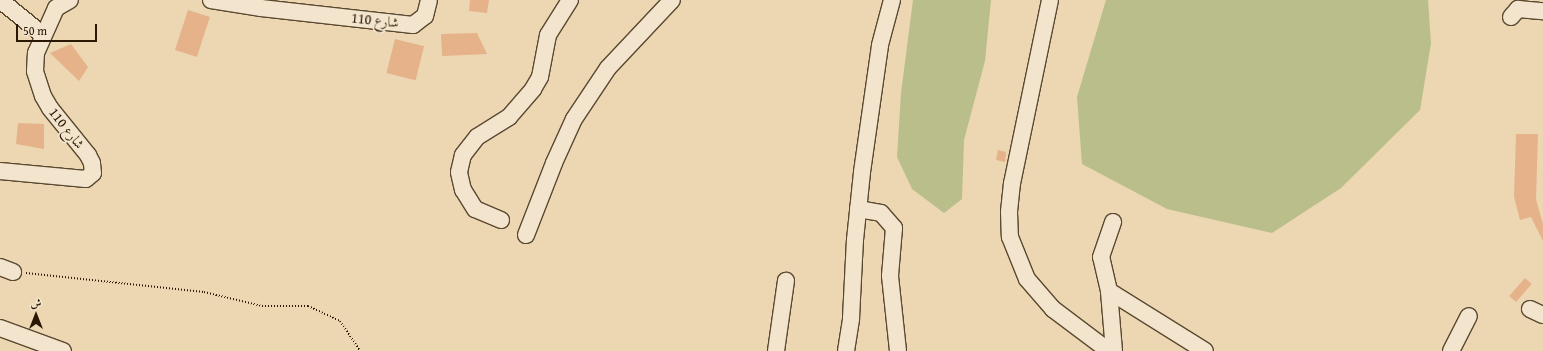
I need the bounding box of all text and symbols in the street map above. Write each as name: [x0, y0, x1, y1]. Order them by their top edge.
street label: شارع 110: [350, 9, 400, 31]
scale bar: [18, 16, 99, 42]
text: 50 m: [23, 22, 47, 39]
street label: شارع 110: [46, 104, 88, 152]
north arrow: [16, 295, 56, 335]
text: ش: [31, 295, 41, 311]

